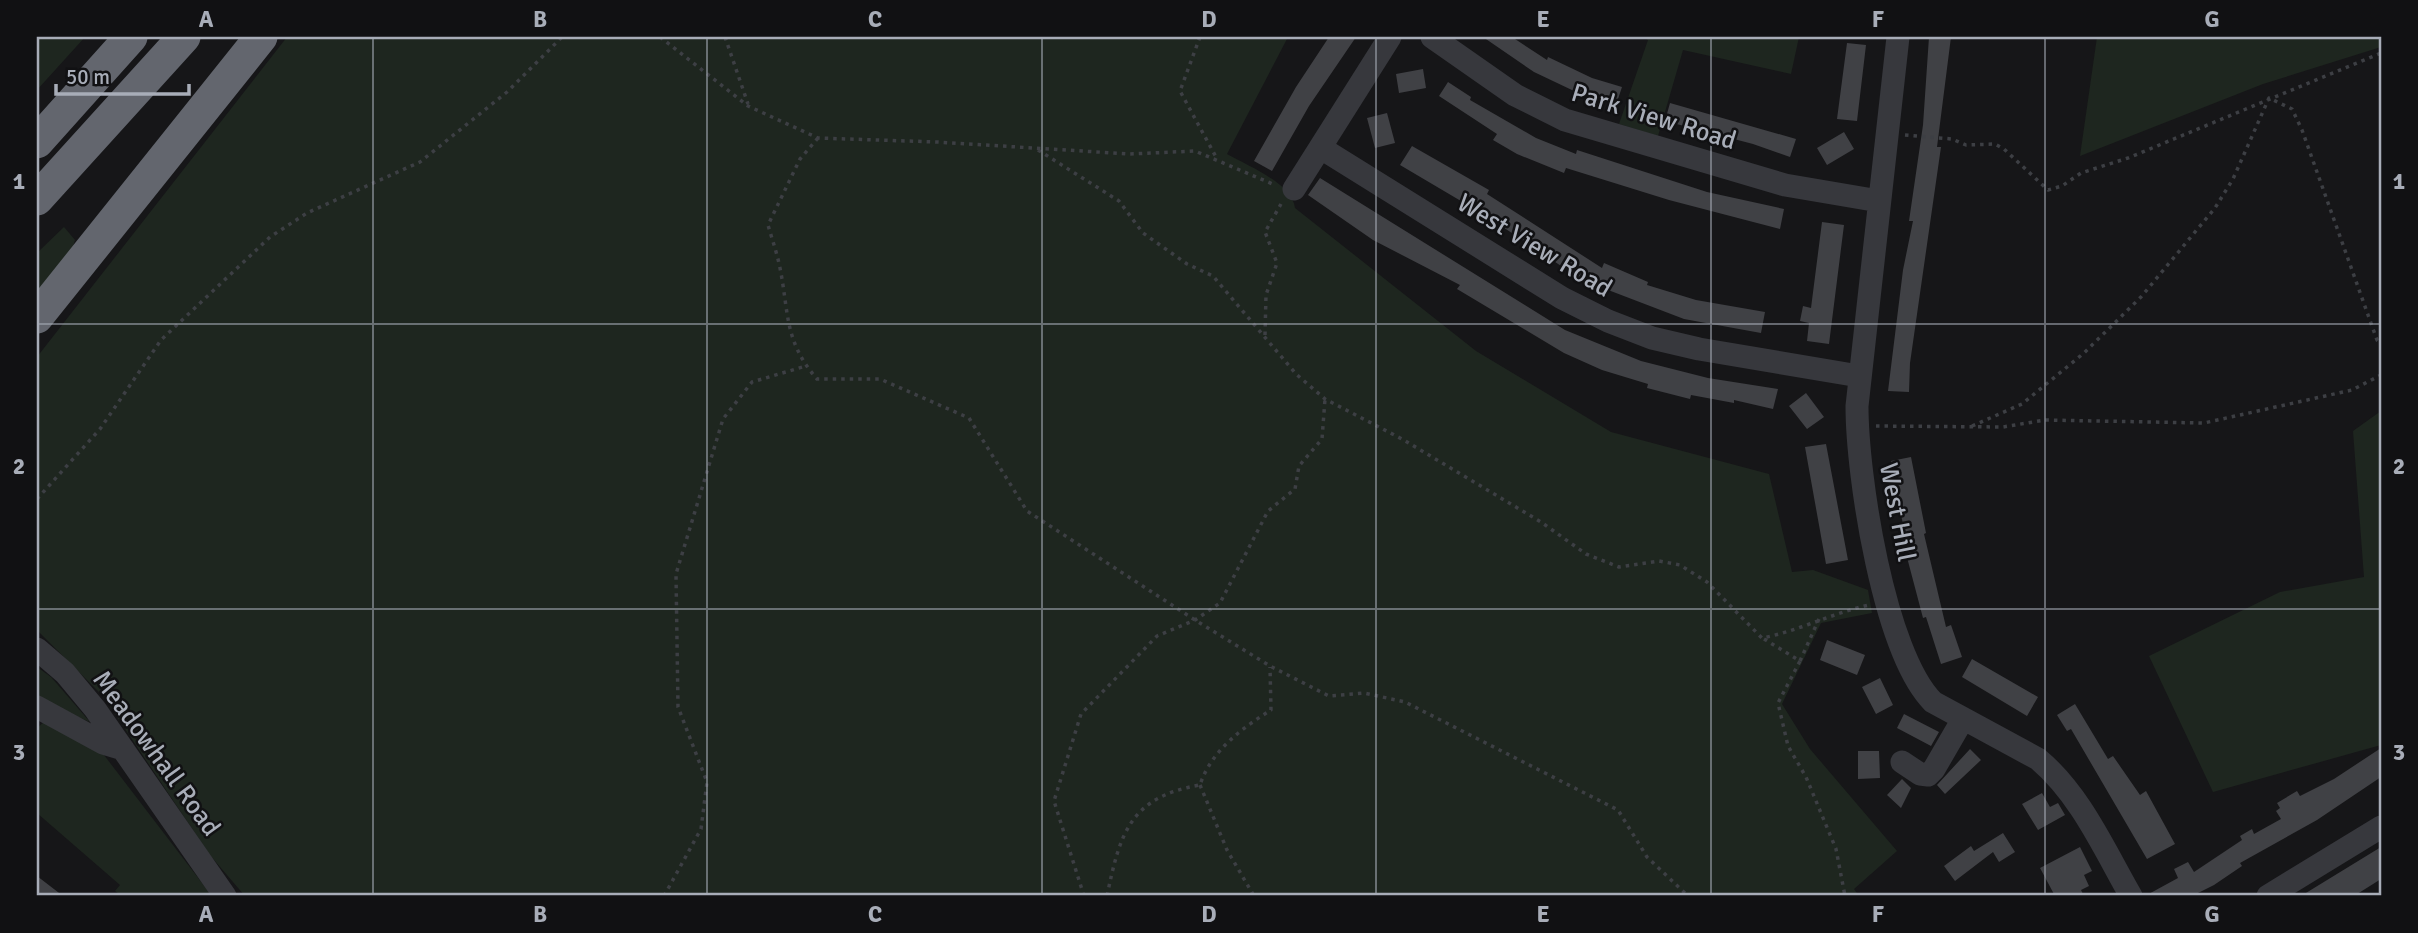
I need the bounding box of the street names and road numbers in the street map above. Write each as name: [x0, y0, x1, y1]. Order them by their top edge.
street label: Park View Road: [1567, 77, 1740, 157]
street label: West View Road: [1451, 187, 1618, 305]
street label: West Hill: [1872, 460, 1922, 564]
street label: Meadowhall Road: [85, 665, 227, 843]

